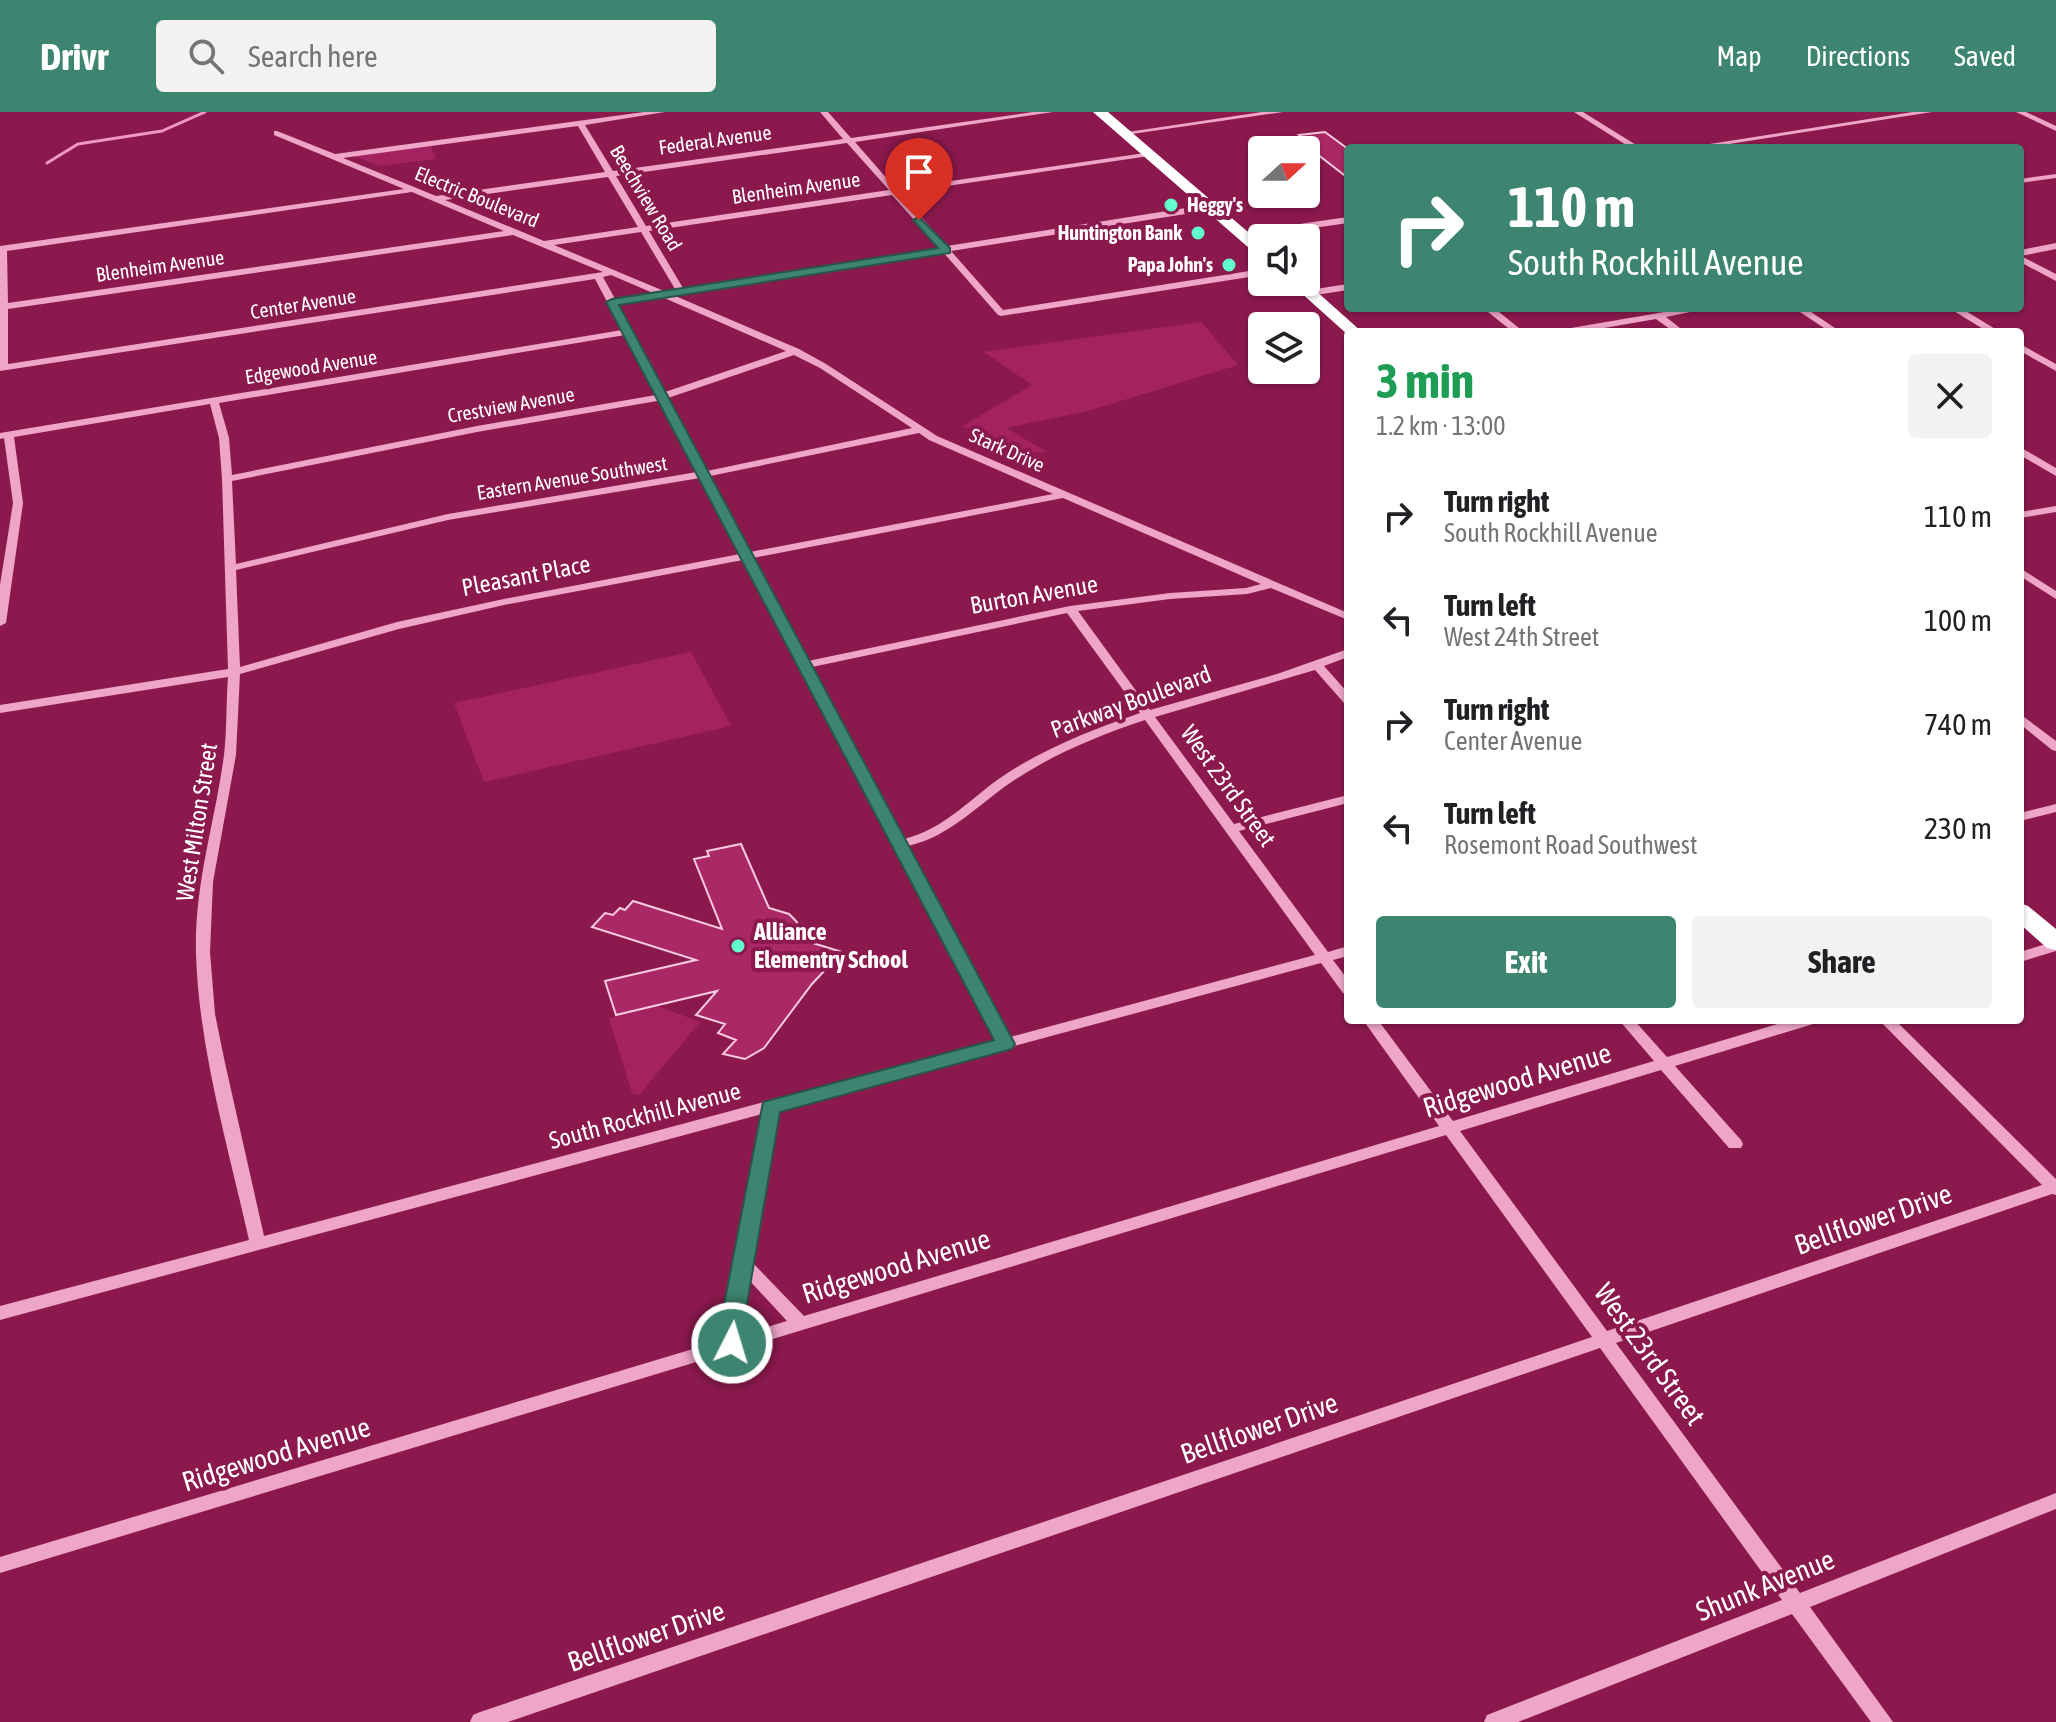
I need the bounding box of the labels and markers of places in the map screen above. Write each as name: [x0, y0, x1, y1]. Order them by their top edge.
pin: [885, 138, 953, 220]
place label: Heggy's: [1187, 193, 1243, 216]
marker: Heggy's: [1162, 196, 1180, 214]
place label: Huntington Bank: [1058, 221, 1182, 244]
marker: Huntington Bank: [1189, 224, 1207, 242]
place label: Papa John's: [1128, 253, 1213, 276]
marker: Papa John's: [1220, 256, 1238, 274]
place label: Alliance Elementry School: [753, 918, 908, 973]
marker: Alliance Elementry School: [729, 937, 747, 955]

